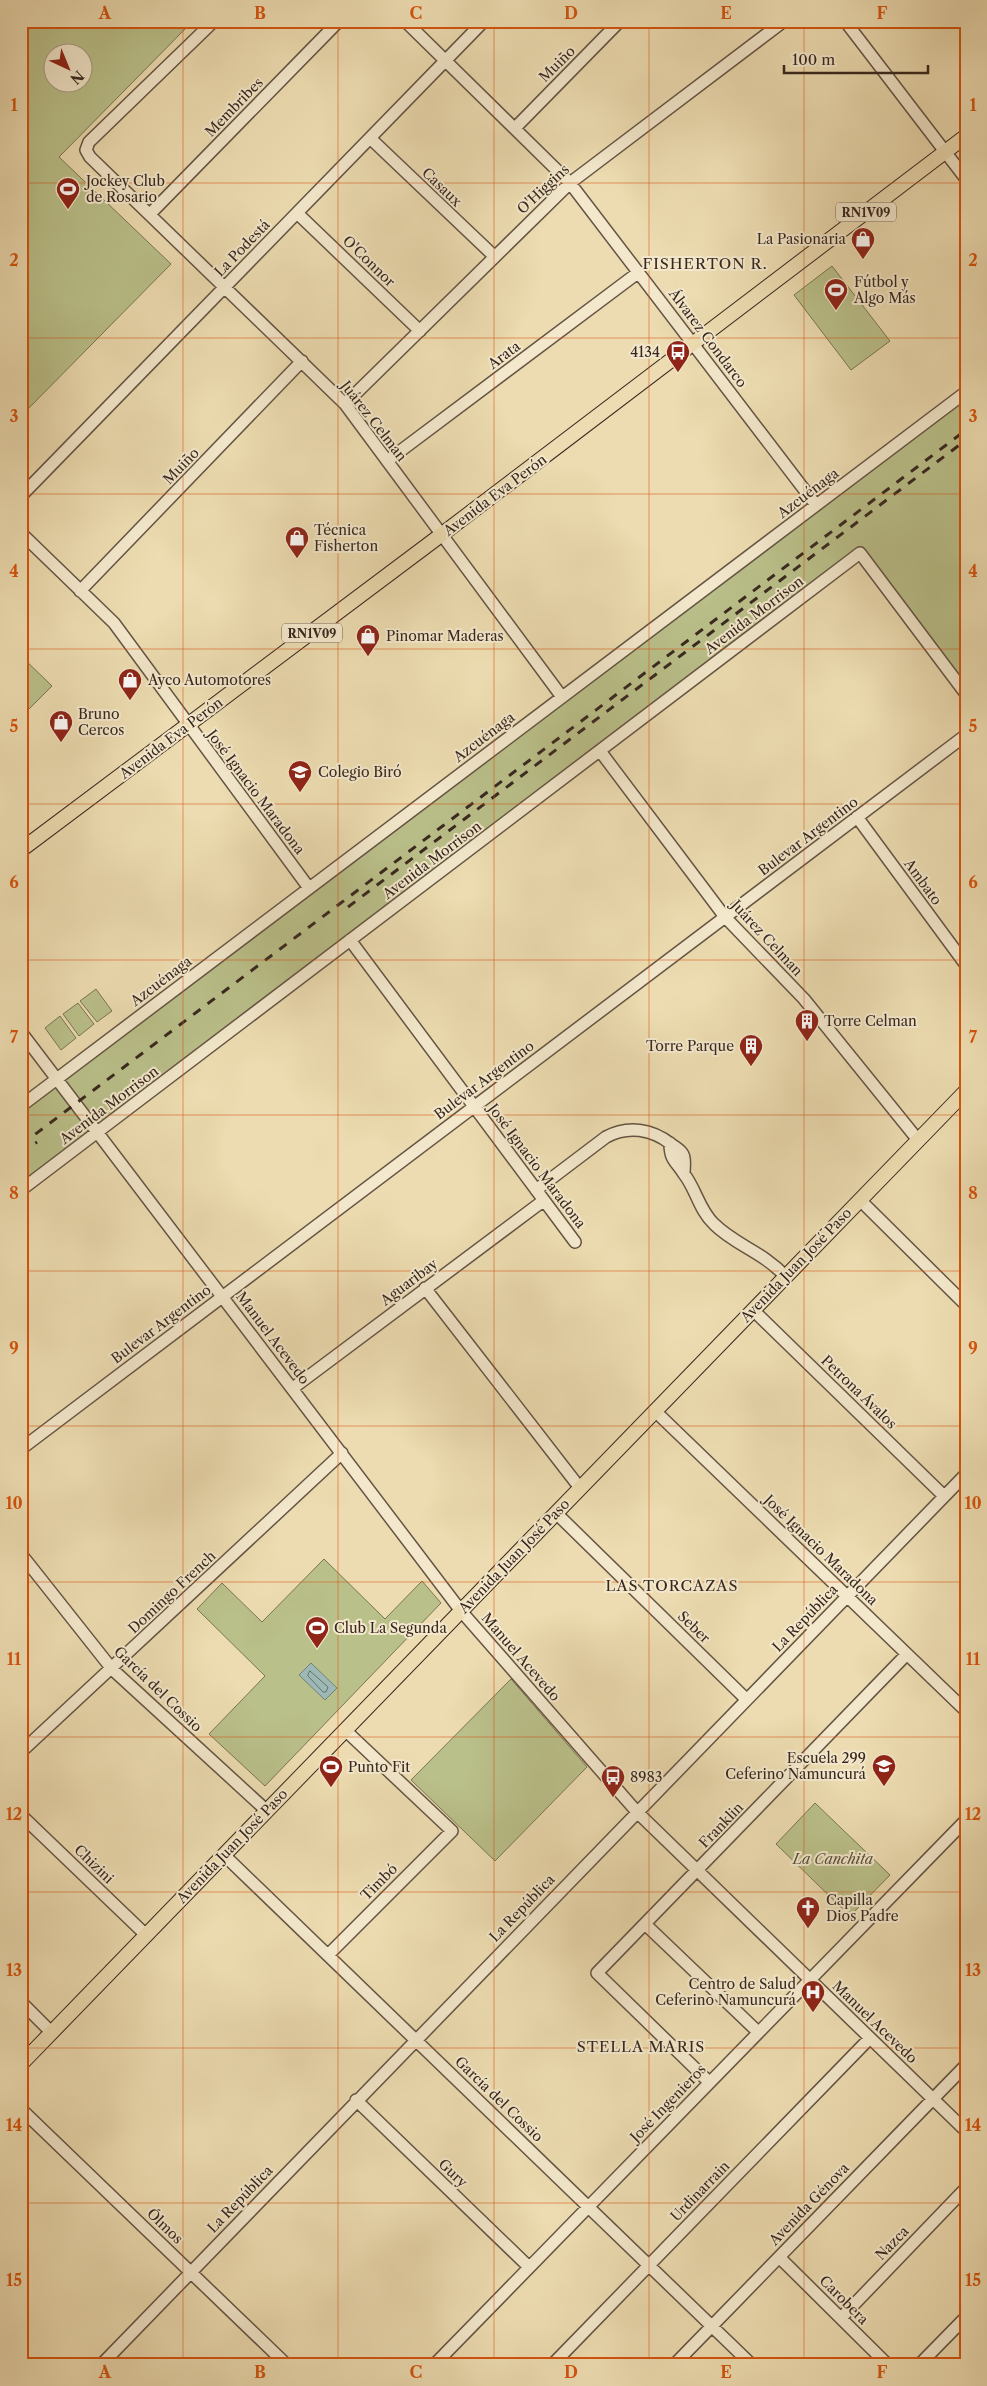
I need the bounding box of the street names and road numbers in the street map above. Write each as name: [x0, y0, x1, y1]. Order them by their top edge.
street label: Muiño: [535, 42, 579, 86]
street label: Membribes: [201, 74, 267, 140]
street label: O'Higgins: [513, 160, 573, 218]
street label: Casaux: [418, 164, 466, 211]
road number: RN1V09: [836, 202, 896, 222]
street label: La Podestá: [210, 215, 274, 280]
street label: O'Connor: [339, 232, 399, 290]
street label: Álvarez Condarco: [664, 284, 751, 391]
street label: Arata: [483, 337, 524, 374]
street label: Juárez Celman: [336, 376, 411, 465]
street label: Muiño: [159, 444, 203, 488]
street label: Avenida Eva Perón: [439, 450, 550, 540]
street label: Azcuénaga: [773, 464, 843, 523]
street label: Avenida Morrison: [700, 572, 807, 659]
road number: RN1V09: [282, 624, 342, 642]
street label: Avenida Eva Perón: [115, 693, 226, 783]
street label: Azcuénaga: [449, 708, 519, 767]
street label: José Ignacio Maradona: [202, 725, 309, 858]
street label: Bulevar Argentino: [755, 793, 861, 879]
street label: Avenida Morrison: [378, 817, 485, 904]
street label: Ambato: [900, 855, 946, 909]
street label: Juárez Celman: [726, 895, 807, 980]
street label: Azcuénaga: [126, 952, 196, 1011]
street label: Bulevar Argentino: [431, 1037, 537, 1123]
street label: Avenida Morrison: [55, 1062, 162, 1149]
street label: José Ignacio Maradona: [483, 1099, 590, 1232]
street label: Avenida Juan José Paso: [736, 1204, 855, 1327]
street label: Aguaribay: [376, 1254, 441, 1310]
street label: Bulevar Argentino: [108, 1281, 214, 1367]
street label: Manuel Acevedo: [232, 1288, 314, 1388]
street label: Petrona Ávalos: [817, 1351, 901, 1433]
street label: José Ignacio Maradona: [759, 1490, 882, 1610]
street label: Avenida Juan José Paso: [454, 1495, 573, 1618]
street label: Domingo French: [124, 1547, 220, 1637]
street label: La República: [768, 1580, 842, 1655]
street label: Seber: [674, 1607, 714, 1647]
street label: Manuel Acevedo: [478, 1609, 564, 1705]
street label: García del Cossio: [110, 1642, 206, 1736]
street label: Avenida Juan José Paso: [172, 1785, 291, 1908]
street label: Franklin: [695, 1798, 747, 1852]
street label: Chizini: [70, 1841, 118, 1887]
street label: Timbó: [357, 1860, 401, 1904]
street label: La República: [485, 1870, 559, 1945]
street label: Manuel Acevedo: [829, 1977, 921, 2067]
street label: García del Cossio: [451, 2052, 547, 2146]
street label: José Ingenieros: [625, 2060, 710, 2147]
street label: Gury: [435, 2155, 471, 2191]
street label: Urdinarrain: [667, 2157, 733, 2225]
street label: Avenida Génova: [764, 2159, 853, 2250]
street label: La República: [203, 2161, 277, 2236]
street label: Ólmos: [143, 2204, 188, 2248]
street label: Nazca: [871, 2222, 913, 2264]
street label: Carobera: [816, 2272, 873, 2329]

